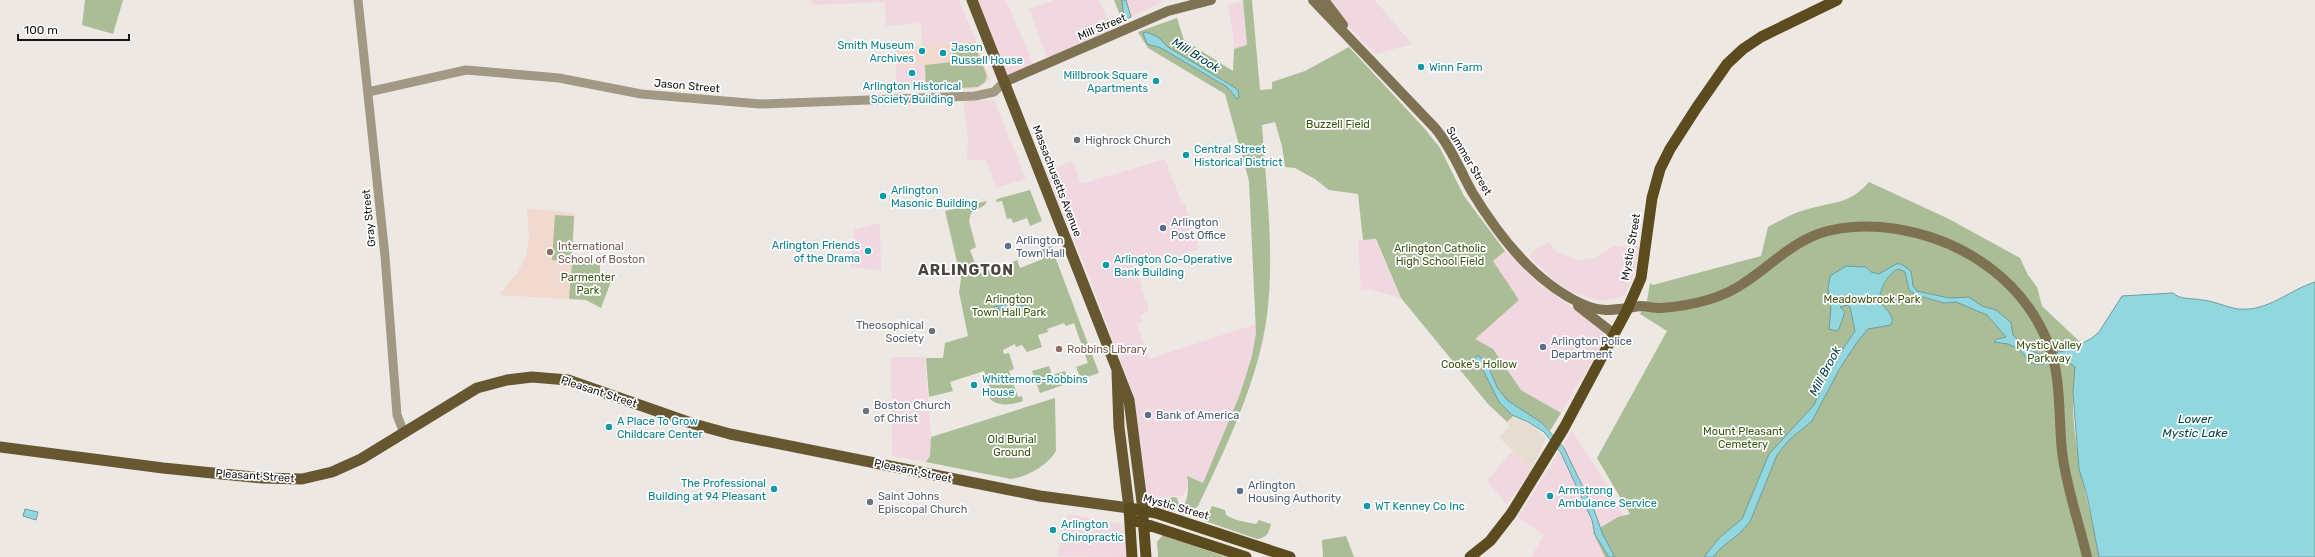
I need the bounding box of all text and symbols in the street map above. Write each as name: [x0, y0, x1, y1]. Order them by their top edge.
street label: Mill Street: [1076, 11, 1129, 43]
scale bar: [18, 16, 129, 42]
text: 100 m: [24, 23, 58, 37]
water label: Mill Brook: [1169, 35, 1223, 76]
place label: Smith Museum Archives: [837, 39, 914, 65]
place label: Jason Russell House: [951, 41, 1023, 67]
marker: Smith Museum Archives: [917, 46, 927, 56]
marker: Jason Russell House: [938, 48, 948, 58]
place label: Winn Farm: [1429, 61, 1483, 74]
marker: Winn Farm: [1416, 62, 1426, 72]
marker: Arlington Historical Society Building: [907, 68, 917, 78]
place label: Millbrook Square Apartments: [1063, 69, 1148, 95]
marker: Millbrook Square Apartments: [1151, 76, 1161, 86]
street label: Jason Street: [654, 77, 721, 95]
place label: Arlington Historical Society Building: [863, 80, 961, 106]
park label: Buzzell Field: [1306, 118, 1370, 131]
street label: Massachusetts Avenue: [1030, 123, 1084, 239]
street label: Summer Street: [1443, 124, 1495, 198]
place label: Highrock Church: [1085, 134, 1171, 147]
marker: Highrock Church: [1072, 135, 1082, 145]
place label: Central Street Historical District: [1194, 143, 1283, 169]
marker: Central Street Historical District: [1181, 150, 1191, 160]
place label: Arlington Masonic Building: [891, 184, 978, 210]
street label: Gray Street: [359, 188, 378, 247]
marker: Arlington Masonic Building: [878, 191, 888, 201]
street label: Mystic Street: [1619, 212, 1643, 282]
place label: Arlington Post Office: [1171, 216, 1226, 242]
marker: Arlington Post Office: [1158, 223, 1168, 233]
place label: Arlington Town Hall: [1016, 234, 1065, 260]
place label: Arlington Friends of the Drama: [772, 239, 860, 265]
place label: International School of Boston: [558, 240, 645, 266]
marker: Arlington Town Hall: [1003, 241, 1013, 251]
park label: Arlington Catholic High School Field: [1394, 242, 1486, 268]
marker: Arlington Friends of the Drama: [863, 246, 873, 256]
marker: International School of Boston: [545, 247, 555, 257]
place label: Arlington Co-Operative Bank Building: [1114, 253, 1232, 279]
marker: Arlington Co-Operative Bank Building: [1101, 260, 1111, 270]
district label: ARLINGTON: [918, 261, 1014, 279]
park label: Parmenter Park: [561, 271, 616, 297]
park label: Arlington Town Hall Park: [972, 293, 1047, 319]
park label: Meadowbrook Park: [1824, 293, 1921, 306]
place label: Theosophical Society: [856, 319, 924, 345]
marker: Theosophical Society: [927, 326, 937, 336]
place label: Arlington Police Department: [1551, 335, 1632, 361]
park label: Mystic Valley Parkway: [2016, 339, 2082, 365]
marker: Arlington Police Department: [1538, 342, 1548, 352]
place label: Robbins Library: [1067, 343, 1147, 356]
water label: Mill Brook: [1806, 343, 1844, 398]
marker: Robbins Library: [1054, 344, 1064, 354]
park label: Cooke's Hollow: [1441, 358, 1517, 371]
place label: Whittemore-Robbins House: [982, 373, 1088, 399]
street label: Pleasant Street: [559, 374, 639, 411]
marker: Whittemore-Robbins House: [969, 380, 979, 390]
place label: Boston Church of Christ: [874, 399, 951, 425]
marker: Boston Church of Christ: [861, 406, 871, 416]
place label: Bank of America: [1156, 409, 1239, 422]
marker: Bank of America: [1143, 410, 1153, 420]
water label: Lower Mystic Lake: [2162, 412, 2228, 440]
place label: A Place To Grow Childcare Center: [617, 415, 704, 441]
marker: A Place To Grow Childcare Center: [604, 422, 614, 432]
park label: Mount Pleasant Cemetery: [1703, 425, 1784, 451]
park label: Old Burial Ground: [988, 433, 1036, 459]
street label: Pleasant Street: [873, 456, 954, 486]
street label: Pleasant Street: [215, 467, 296, 485]
place label: The Professional Building at 94 Pleasant: [648, 477, 767, 503]
place label: Arlington Housing Authority: [1248, 479, 1341, 505]
marker: The Professional Building at 94 Pleasant: [769, 484, 779, 494]
place label: Armstrong Ambulance Service: [1558, 484, 1657, 510]
marker: Arlington Housing Authority: [1235, 486, 1245, 496]
place label: Saint Johns Episcopal Church: [878, 490, 967, 516]
street label: Mystic Street: [1142, 491, 1211, 523]
marker: Armstrong Ambulance Service: [1545, 491, 1555, 501]
marker: Saint Johns Episcopal Church: [865, 497, 875, 507]
place label: WT Kenney Co Inc: [1375, 500, 1465, 513]
marker: WT Kenney Co Inc: [1362, 501, 1372, 511]
place label: Arlington Chiropractic: [1061, 518, 1124, 544]
marker: Arlington Chiropractic: [1048, 525, 1058, 535]

